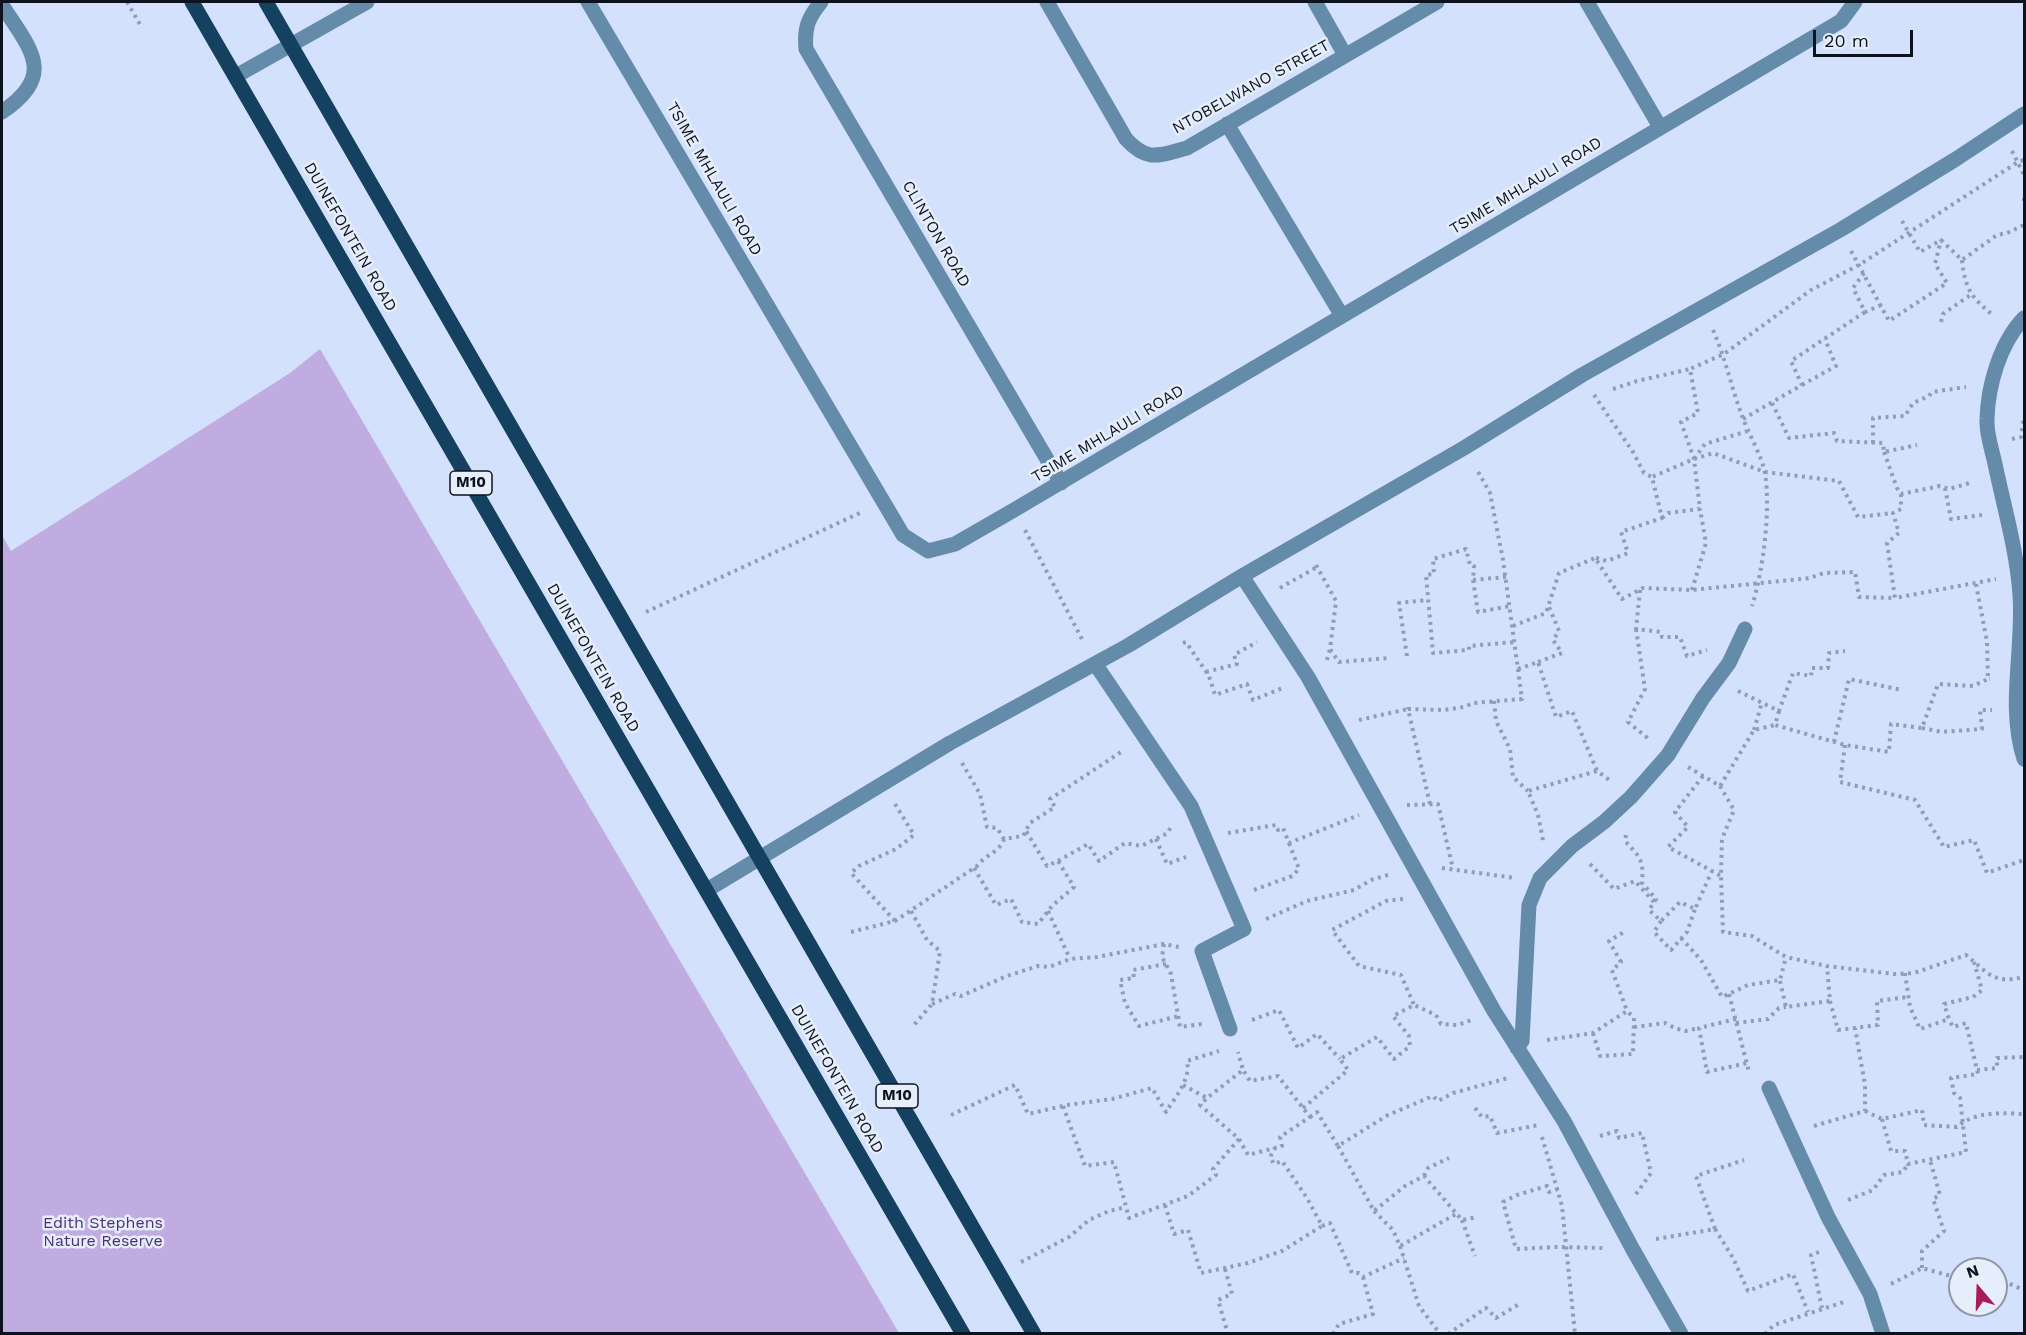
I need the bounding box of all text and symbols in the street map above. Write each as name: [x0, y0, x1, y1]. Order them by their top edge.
scale bar: [1816, 18, 1916, 56]
text: 20 m: [1824, 30, 1869, 51]
street label: NTOBELWANO STREET: [1169, 36, 1333, 138]
street label: TSIME MHLAULI ROAD: [662, 99, 766, 259]
street label: TSIME MHLAULI ROAD: [1446, 133, 1606, 239]
street label: DUINEFONTEIN ROAD: [299, 159, 401, 315]
street label: CLINTON ROAD: [898, 177, 974, 291]
street label: TSIME MHLAULI ROAD: [1028, 381, 1188, 487]
road number: M10: [450, 471, 492, 495]
street label: DUINEFONTEIN ROAD: [542, 580, 644, 736]
street label: DUINEFONTEIN ROAD: [786, 1001, 888, 1157]
road number: M10: [876, 1084, 918, 1108]
park label: Edith Stephens Nature Reserve: [43, 1213, 163, 1251]
north arrow: [1948, 1257, 2008, 1317]
text: N: [1964, 1260, 1981, 1282]

